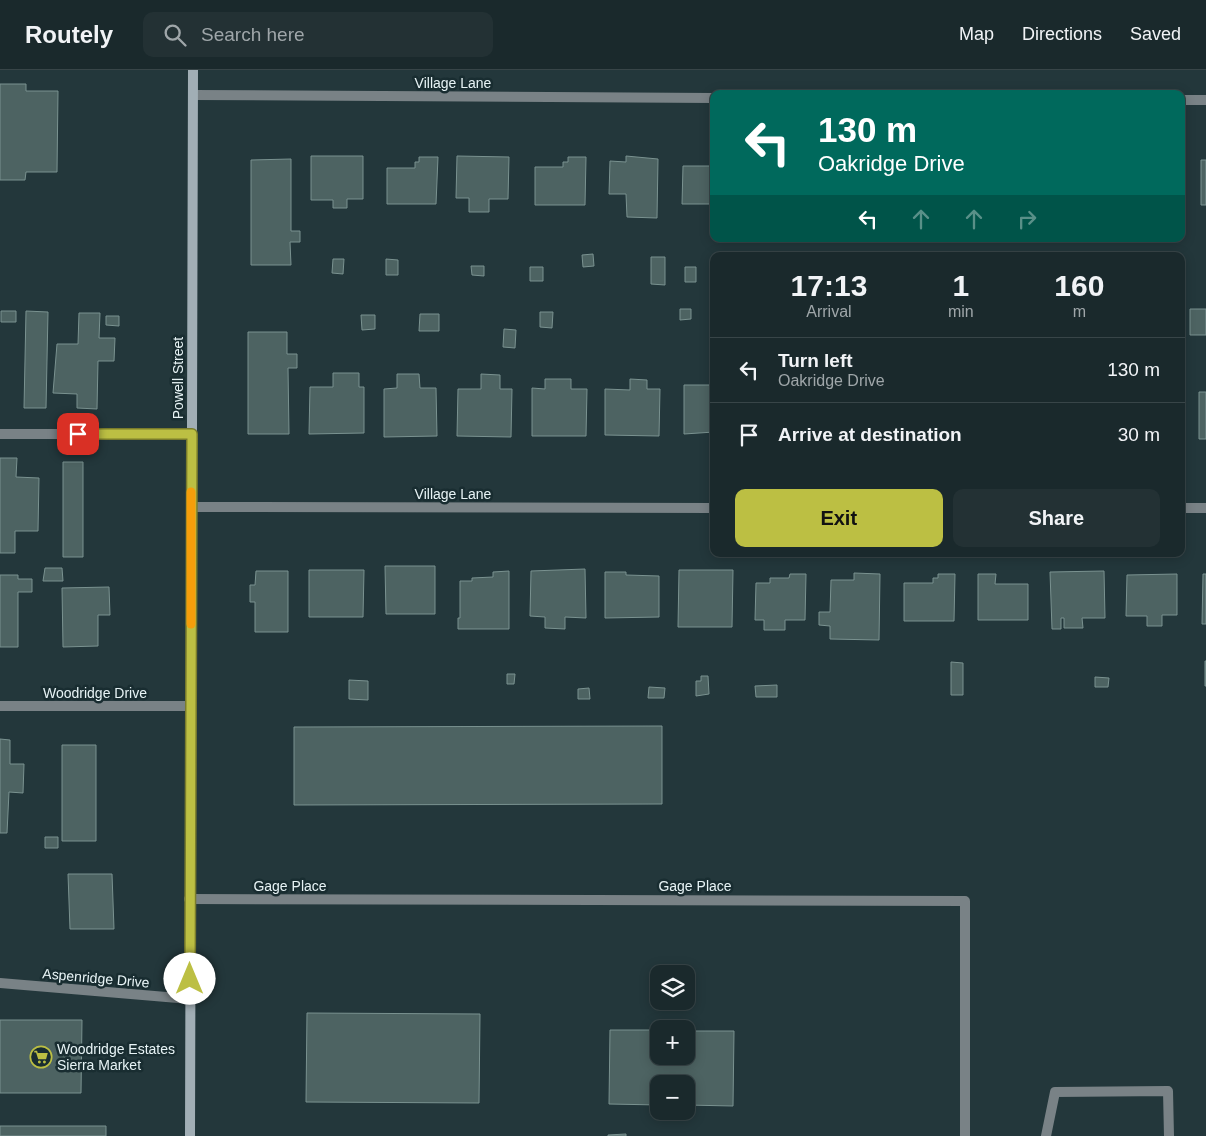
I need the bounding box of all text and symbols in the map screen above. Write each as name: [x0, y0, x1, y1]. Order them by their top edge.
search box: [143, 12, 493, 57]
text: Routely: [25, 21, 113, 48]
icon: search: [161, 21, 189, 49]
text: Search here: [201, 24, 305, 45]
text: Map: [959, 24, 994, 44]
text: Directions: [1022, 24, 1102, 44]
text: Saved: [1130, 24, 1181, 44]
street label: Village Lane: [415, 75, 492, 91]
icon: left: [735, 110, 800, 175]
text: 130 m: [818, 110, 917, 149]
text: Oakridge Drive: [818, 151, 965, 176]
icon: left: [854, 205, 882, 233]
icon: ahead: [907, 205, 935, 233]
icon: ahead: [960, 205, 988, 233]
icon: right: [1013, 205, 1041, 233]
text: 17:13: [791, 269, 867, 302]
text: 1: [952, 269, 969, 302]
text: 160: [1054, 269, 1104, 302]
text: Arrival: [806, 303, 852, 320]
text: min: [948, 303, 974, 320]
text: m: [1073, 303, 1086, 320]
street label: Powell Street: [170, 337, 186, 419]
text: Turn left: [778, 350, 853, 371]
icon: left: [735, 356, 763, 384]
text: 130 m: [1107, 359, 1160, 380]
text: Oakridge Drive: [778, 372, 885, 389]
pin: [57, 413, 99, 455]
icon: arrive: [64, 420, 92, 448]
icon: arrive: [735, 421, 763, 449]
text: Arrive at destination: [778, 424, 962, 445]
text: 30 m: [1118, 424, 1160, 445]
street label: Village Lane: [415, 486, 492, 502]
button: Exit: [735, 489, 943, 547]
button: Share: [953, 489, 1160, 547]
street label: Woodridge Drive: [43, 685, 147, 701]
street label: Gage Place: [253, 878, 327, 894]
street label: Gage Place: [658, 878, 732, 894]
position arrow: [163, 952, 215, 1004]
street label: Aspenridge Drive: [42, 965, 150, 991]
map controls: [650, 965, 695, 1120]
button: layers: [650, 965, 695, 1010]
button: +: [650, 1020, 695, 1065]
place label: Woodridge Estates Sierra Market: [57, 1041, 175, 1073]
supermarket icon: Woodridge Estates Sierra Market: [29, 1045, 53, 1069]
button: −: [650, 1075, 695, 1120]

